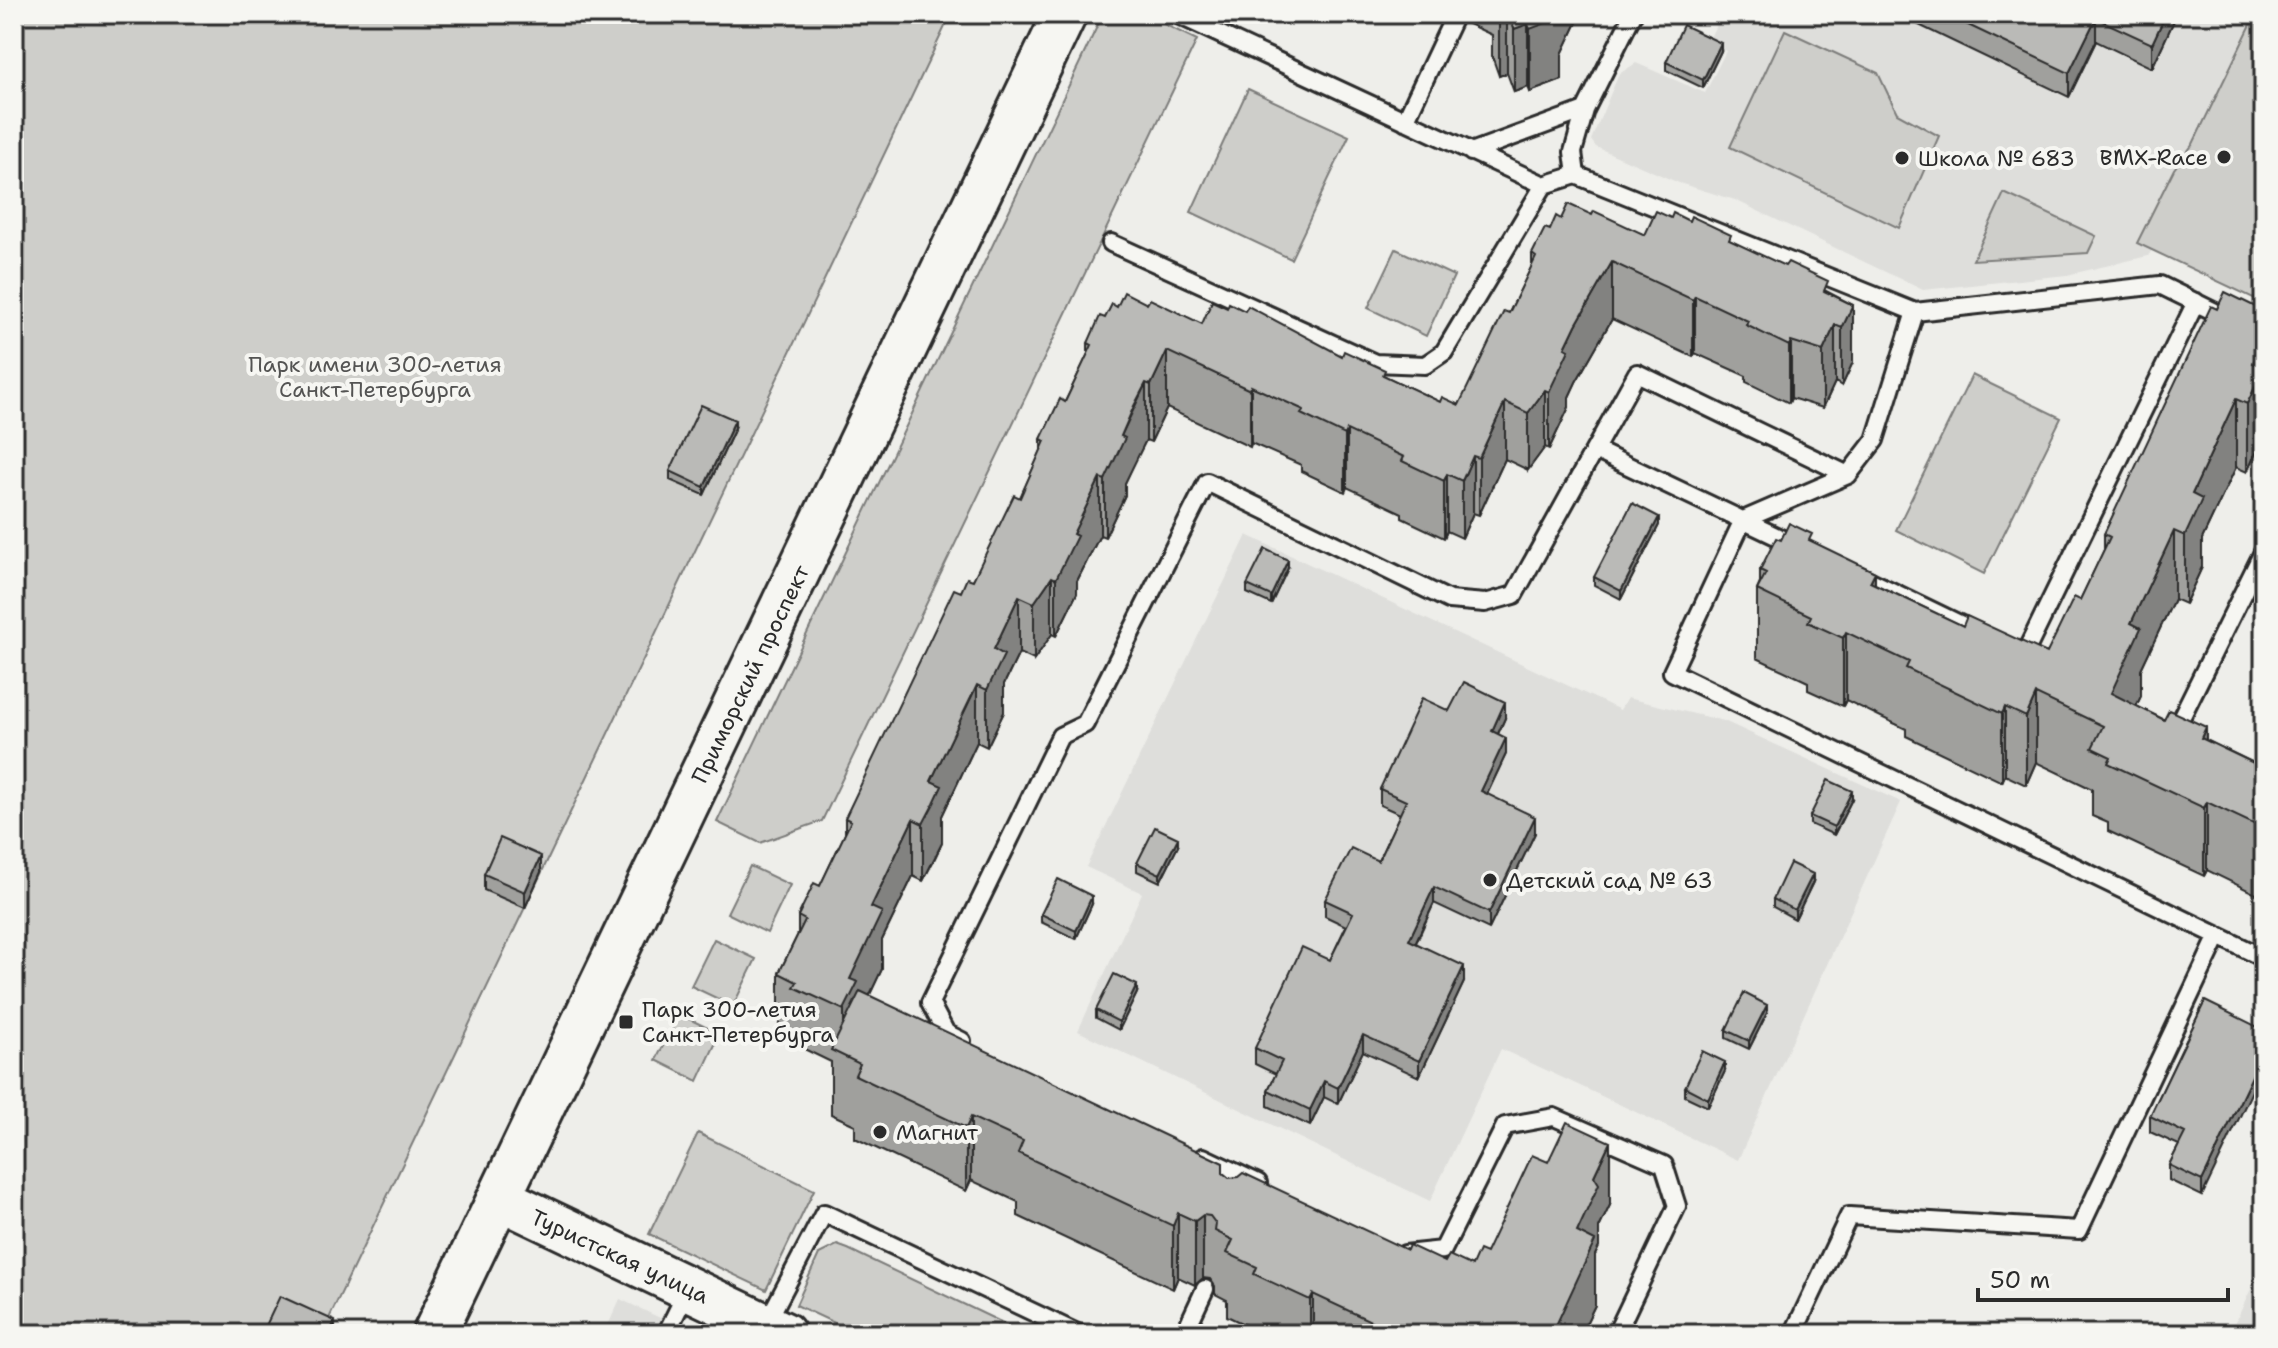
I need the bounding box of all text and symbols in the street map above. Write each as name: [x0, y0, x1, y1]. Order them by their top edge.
place label: BMX-Race: [2100, 143, 2208, 172]
place label: Школа № 683: [1918, 144, 2075, 173]
marker: BMX-Race: [2215, 148, 2233, 166]
marker: Школа № 683: [1893, 149, 1911, 167]
park label: Парк имени 300-летия Санкт-Петербурга: [248, 350, 502, 404]
street label: Приморский проспект: [685, 560, 816, 788]
place label: Детский сад № 63: [1506, 866, 1713, 895]
marker: Детский сад № 63: [1481, 871, 1499, 889]
place label: Парк 300-летия Санкт-Петербурга: [642, 995, 834, 1049]
marker: Парк 300-летия Санкт-Петербурга: [617, 1013, 635, 1031]
place label: Магнит: [896, 1118, 979, 1147]
marker: Магнит: [871, 1123, 889, 1141]
street label: Туристская улица: [526, 1202, 714, 1311]
scale bar: [1978, 1252, 2228, 1302]
text: 50 m: [1990, 1264, 2050, 1296]

